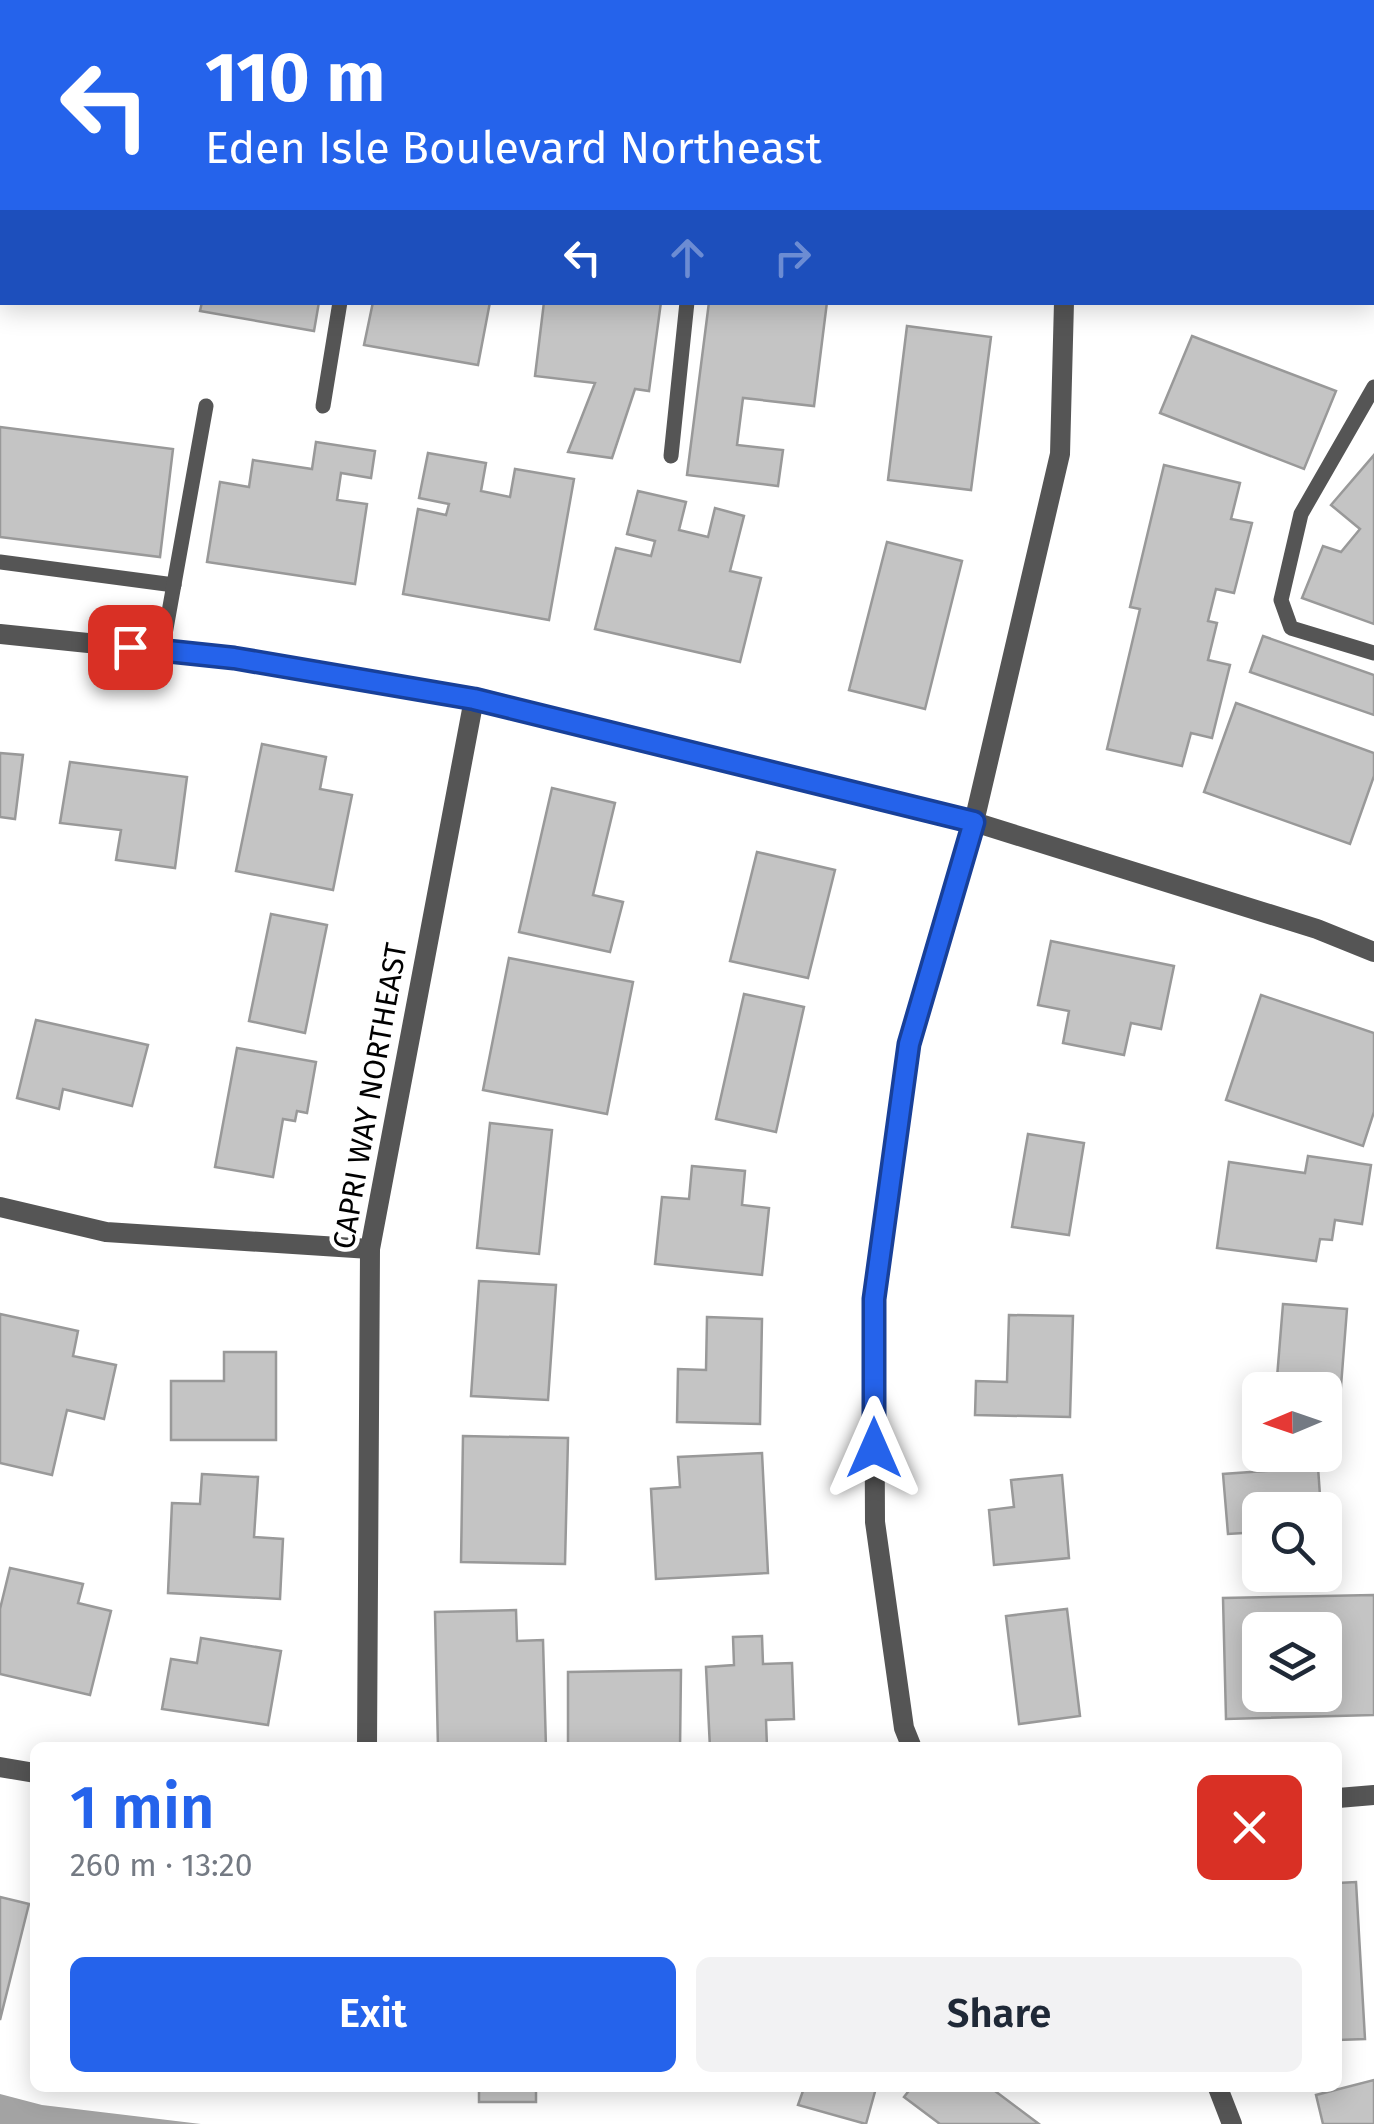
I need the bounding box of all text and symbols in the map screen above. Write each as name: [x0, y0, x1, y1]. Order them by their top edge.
text: 110 m: [205, 36, 385, 120]
icon: left: [40, 40, 170, 170]
text: Eden Isle Boulevard Northeast: [205, 121, 822, 175]
icon: left: [555, 230, 610, 285]
icon: ahead: [660, 230, 715, 285]
icon: right: [765, 230, 820, 285]
pin: [88, 605, 173, 690]
icon: arrive: [103, 620, 158, 675]
street label: CAPRI WAY NORTHEAST: [325, 940, 415, 1252]
north arrow: [1242, 1372, 1342, 1472]
map controls: [1242, 1372, 1342, 1712]
position arrow: [822, 1396, 926, 1500]
button: search: [1242, 1492, 1342, 1592]
button: layers: [1242, 1612, 1342, 1712]
text: 1 min: [70, 1772, 215, 1844]
button: close: [1197, 1775, 1302, 1880]
text: 260 m · 13:20: [70, 1846, 253, 1884]
button: Exit: [70, 1957, 676, 2072]
button: Share: [696, 1957, 1302, 2072]

